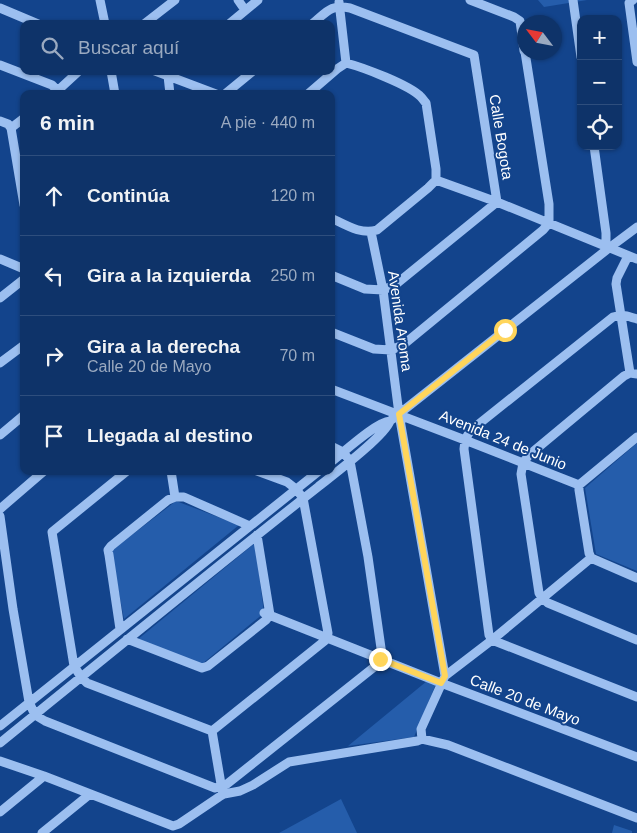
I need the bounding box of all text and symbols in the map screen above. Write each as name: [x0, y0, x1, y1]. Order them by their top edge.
north arrow: [517, 15, 562, 60]
map controls: [577, 15, 622, 150]
button: +: [577, 15, 622, 60]
search box: [20, 20, 335, 75]
icon: search: [38, 34, 66, 62]
text: Buscar aquí: [78, 37, 179, 58]
button: −: [577, 60, 622, 105]
street label: Calle Bogota: [486, 93, 517, 181]
button: locate: [577, 105, 622, 150]
text: 6 min: [40, 111, 95, 134]
text: A pie · 440 m: [221, 114, 315, 131]
icon: ahead: [40, 182, 68, 210]
text: Continúa: [87, 185, 169, 206]
text: 120 m: [271, 187, 315, 204]
icon: left: [40, 262, 68, 290]
text: Gira a la izquierda: [87, 265, 251, 286]
text: 250 m: [271, 267, 315, 284]
street label: Avenida Aroma: [385, 270, 416, 373]
route start: [494, 319, 517, 342]
text: Gira a la derecha: [87, 336, 240, 357]
icon: right: [40, 342, 68, 370]
text: 70 m: [279, 347, 315, 364]
text: Calle 20 de Mayo: [87, 358, 212, 375]
street label: Avenida 24 de Junio: [437, 406, 569, 473]
icon: arrive: [40, 422, 68, 450]
text: Llegada al destino: [87, 425, 253, 446]
route end: [369, 648, 392, 671]
street label: Calle 20 de Mayo: [468, 671, 583, 728]

